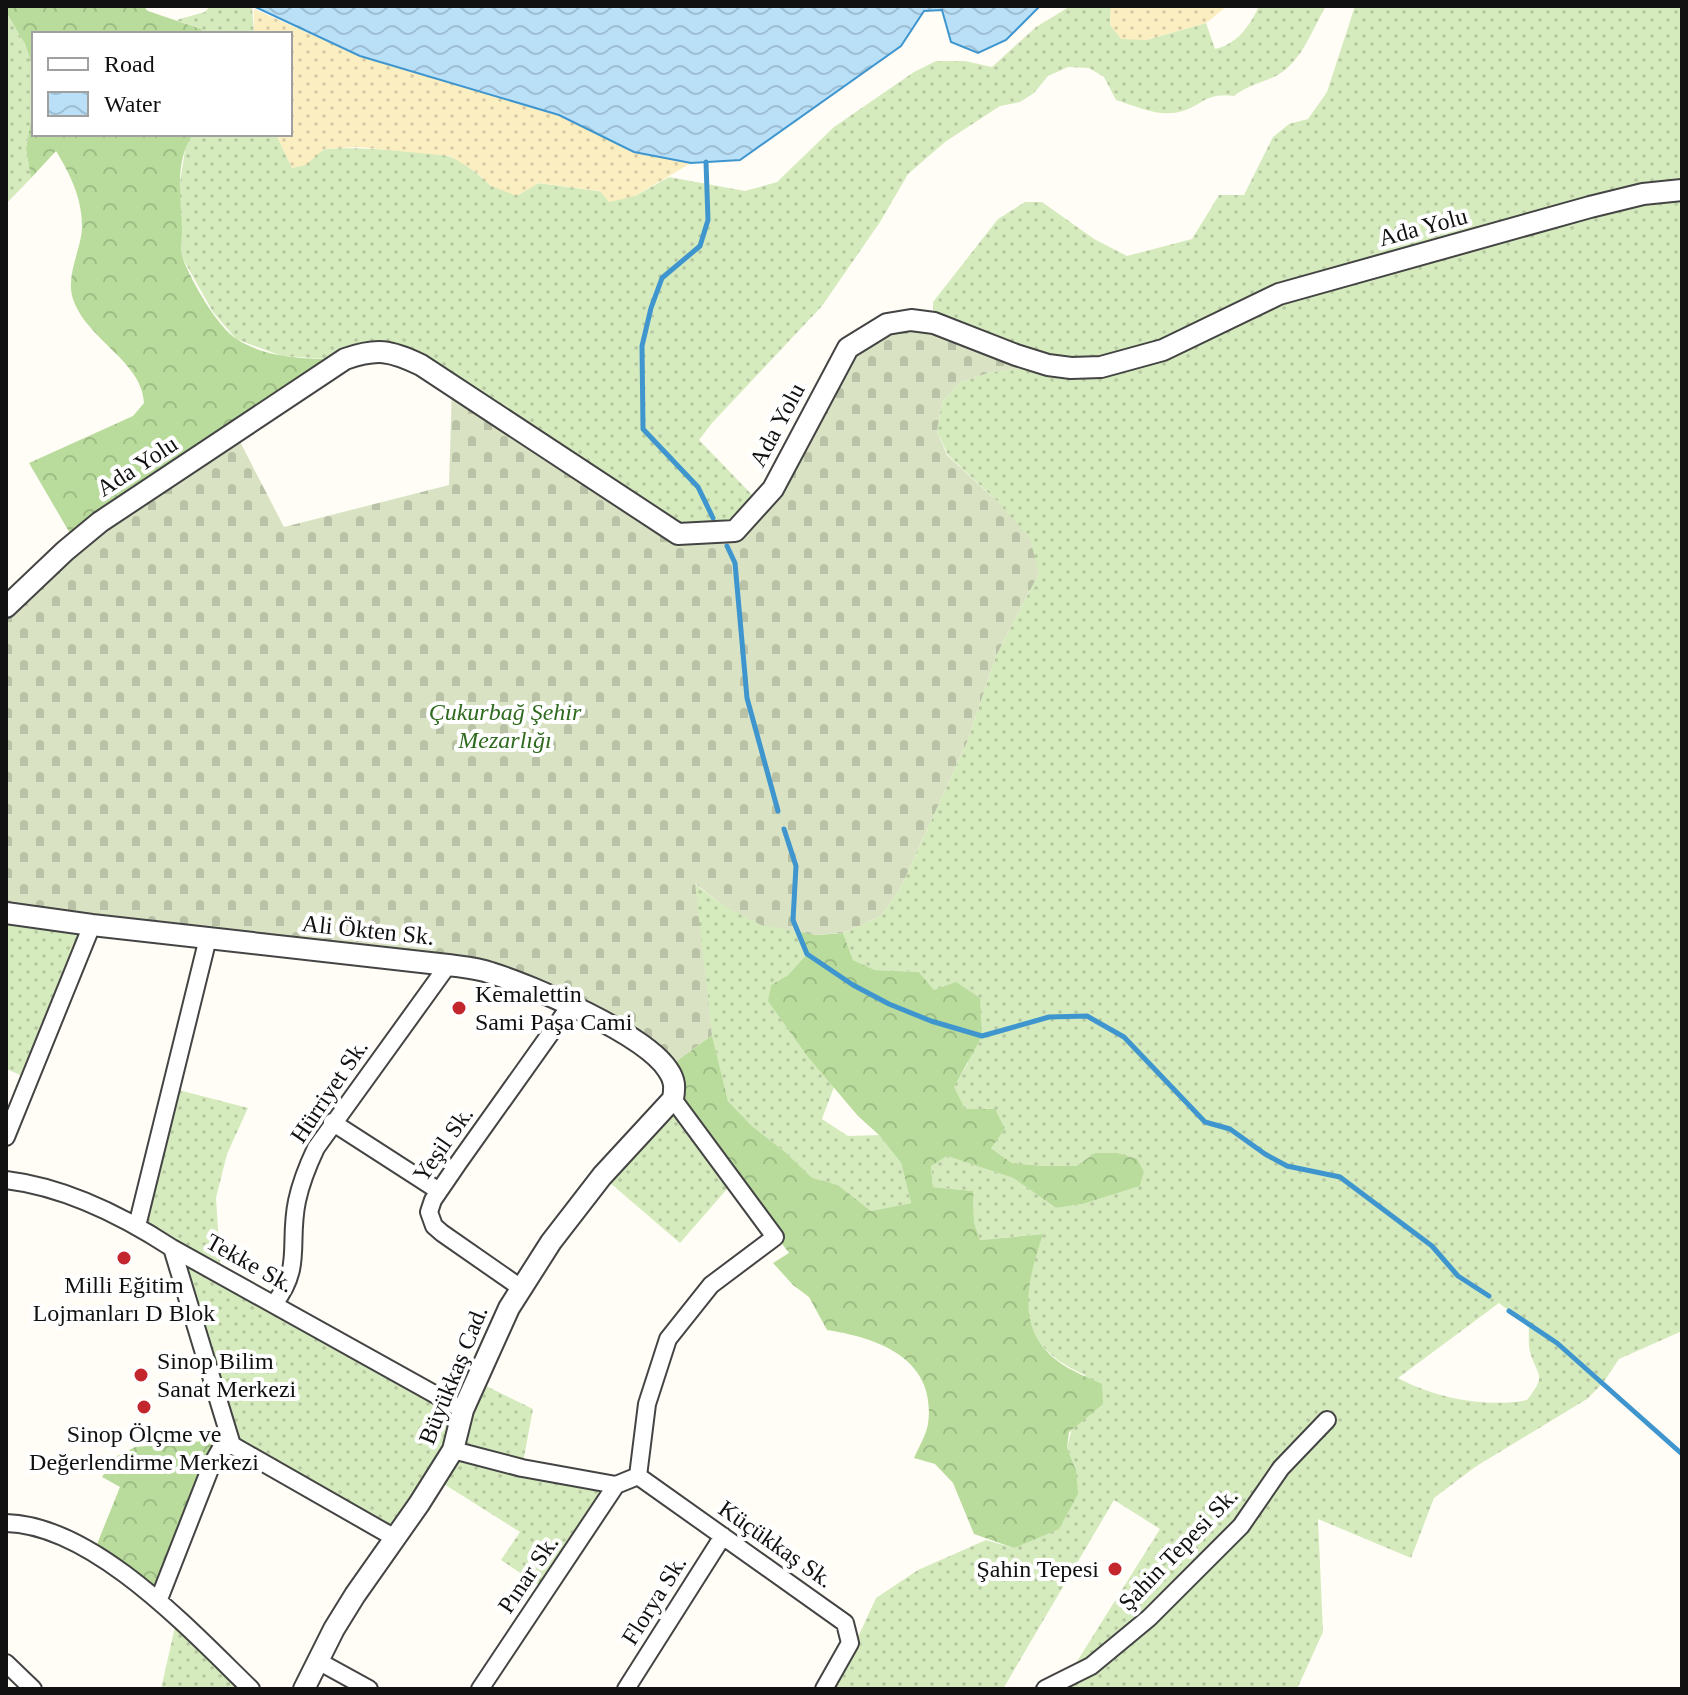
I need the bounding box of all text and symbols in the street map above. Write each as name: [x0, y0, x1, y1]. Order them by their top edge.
legend: [32, 32, 292, 136]
text: Road: [104, 51, 155, 77]
text: Water: [104, 91, 161, 117]
street label: Ada Yolu: [1376, 203, 1470, 251]
street label: Ada Yolu: [744, 379, 810, 471]
street label: Ada Yolu: [92, 430, 182, 502]
park label: Çukurbağ Şehir Mezarlığı: [429, 699, 582, 753]
street label: Ali Ökten Sk.: [301, 910, 435, 950]
place label: Kemalettin Sami Paşa Cami: [475, 981, 633, 1035]
marker: Kemalettin Sami Paşa Cami: [450, 999, 468, 1017]
street label: Hürriyet Sk.: [285, 1035, 373, 1147]
street label: Yeşil Sk.: [408, 1101, 478, 1187]
street label: Tekke Sk.: [202, 1228, 298, 1298]
marker: Milli Eğitim Lojmanları D Blok: [115, 1249, 133, 1267]
place label: Milli Eğitim Lojmanları D Blok: [33, 1272, 215, 1326]
street label: Büyükkaş Cad.: [413, 1302, 493, 1448]
place label: Sinop Bilim Sanat Merkezi: [157, 1348, 297, 1402]
marker: Sinop Bilim Sanat Merkezi: [132, 1366, 150, 1384]
marker: Sinop Ölçme ve Değerlendirme Merkezi: [135, 1398, 153, 1416]
place label: Sinop Ölçme ve Değerlendirme Merkezi: [29, 1421, 259, 1475]
street label: Şahin Tepesi Sk.: [1113, 1482, 1243, 1616]
street label: Küçükkaş Sk.: [714, 1495, 838, 1593]
street label: Pınar Sk.: [493, 1530, 563, 1618]
street label: Florya Sk.: [616, 1551, 692, 1649]
place label: Şahin Tepesi: [976, 1556, 1099, 1582]
marker: Şahin Tepesi: [1106, 1560, 1124, 1578]

